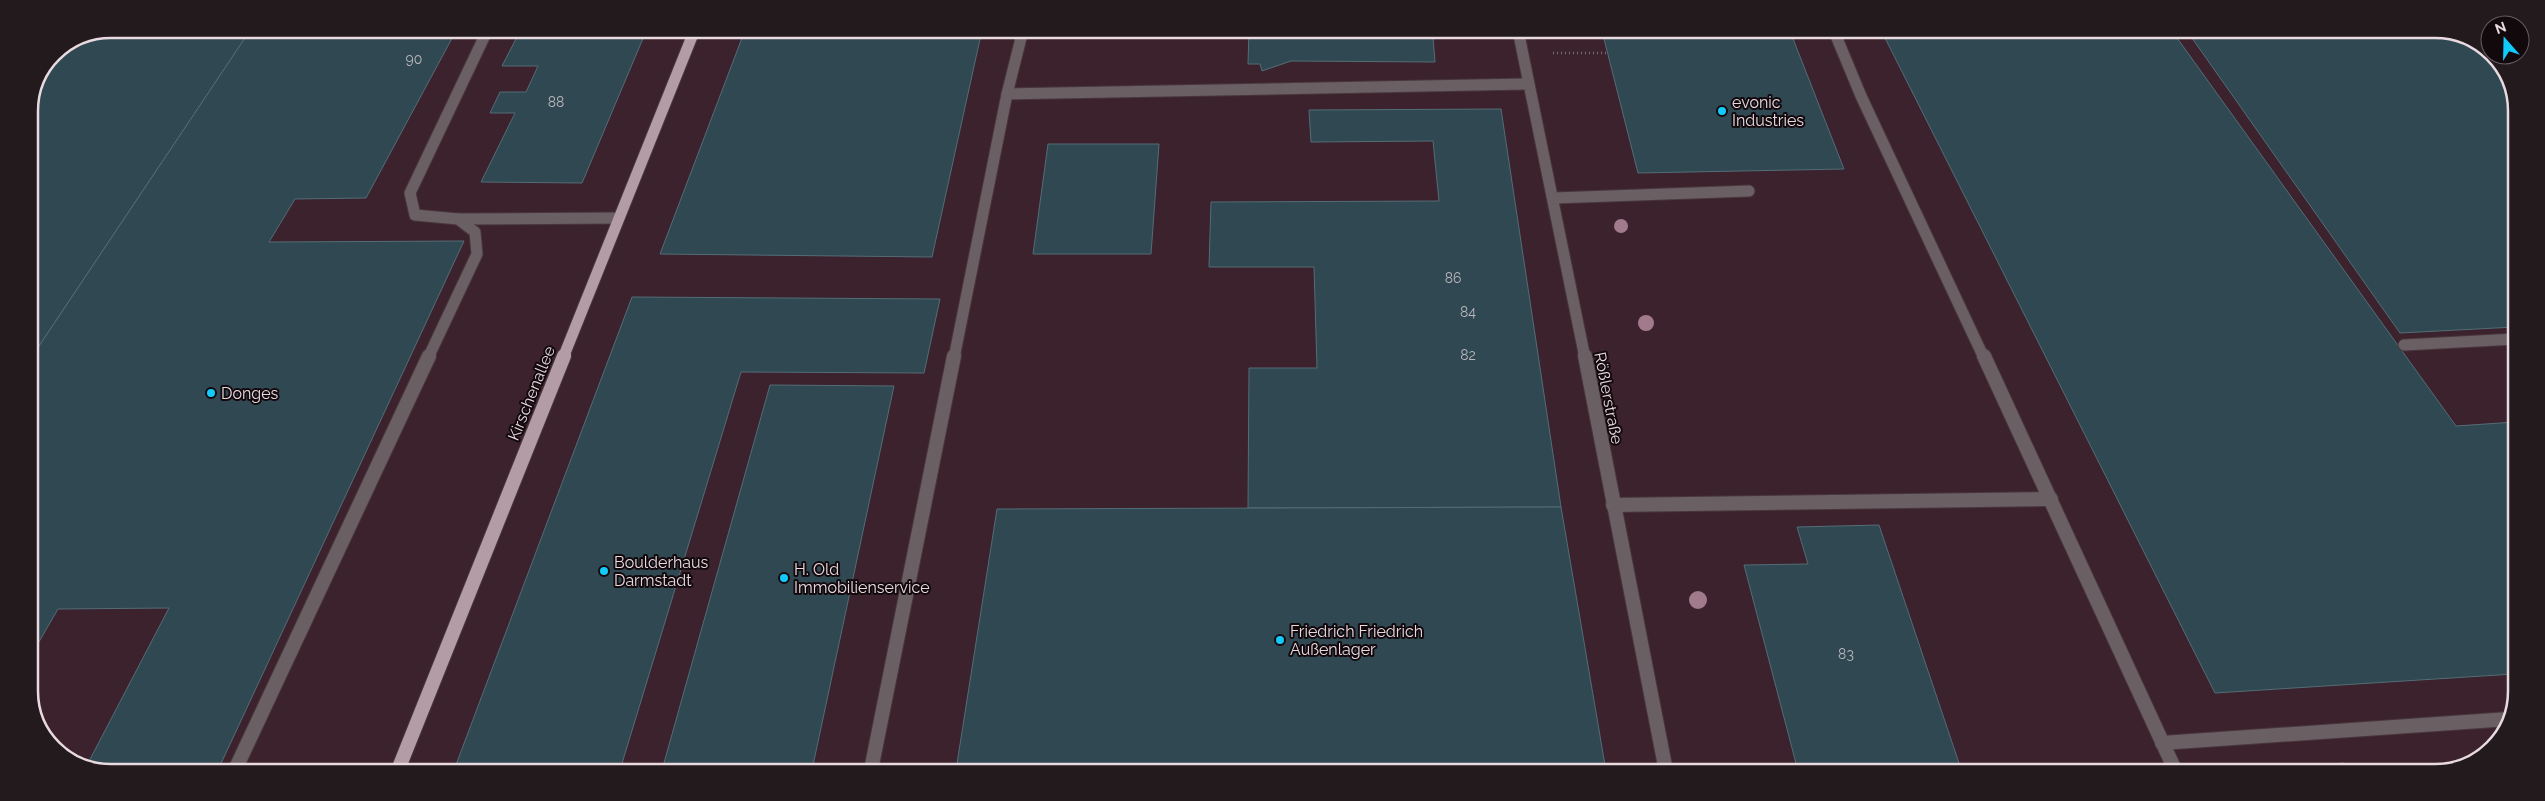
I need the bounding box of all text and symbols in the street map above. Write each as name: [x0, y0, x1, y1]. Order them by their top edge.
north arrow: [2480, 15, 2530, 65]
text: N: [2493, 18, 2508, 37]
house number: 90: [406, 51, 422, 67]
place label: evonic Industries: [1732, 93, 1804, 130]
house number: 88: [548, 94, 564, 110]
marker: evonic Industries: [1716, 105, 1728, 117]
house number: 86: [1445, 270, 1461, 286]
house number: 84: [1460, 304, 1476, 320]
street label: Kirschenallee: [504, 343, 559, 443]
house number: 82: [1460, 347, 1476, 363]
street label: Rößlerstraße: [1590, 350, 1627, 446]
place label: Donges: [221, 384, 279, 403]
marker: Donges: [205, 387, 217, 399]
place label: Boulderhaus Darmstadt: [614, 553, 709, 590]
place label: H. Old Immobilienservice: [794, 560, 930, 597]
marker: Boulderhaus Darmstadt: [598, 565, 610, 577]
marker: H. Old Immobilienservice: [778, 572, 790, 584]
place label: Friedrich Friedrich Außenlager: [1290, 622, 1423, 659]
marker: Friedrich Friedrich Außenlager: [1274, 634, 1286, 646]
house number: 83: [1838, 646, 1854, 662]

